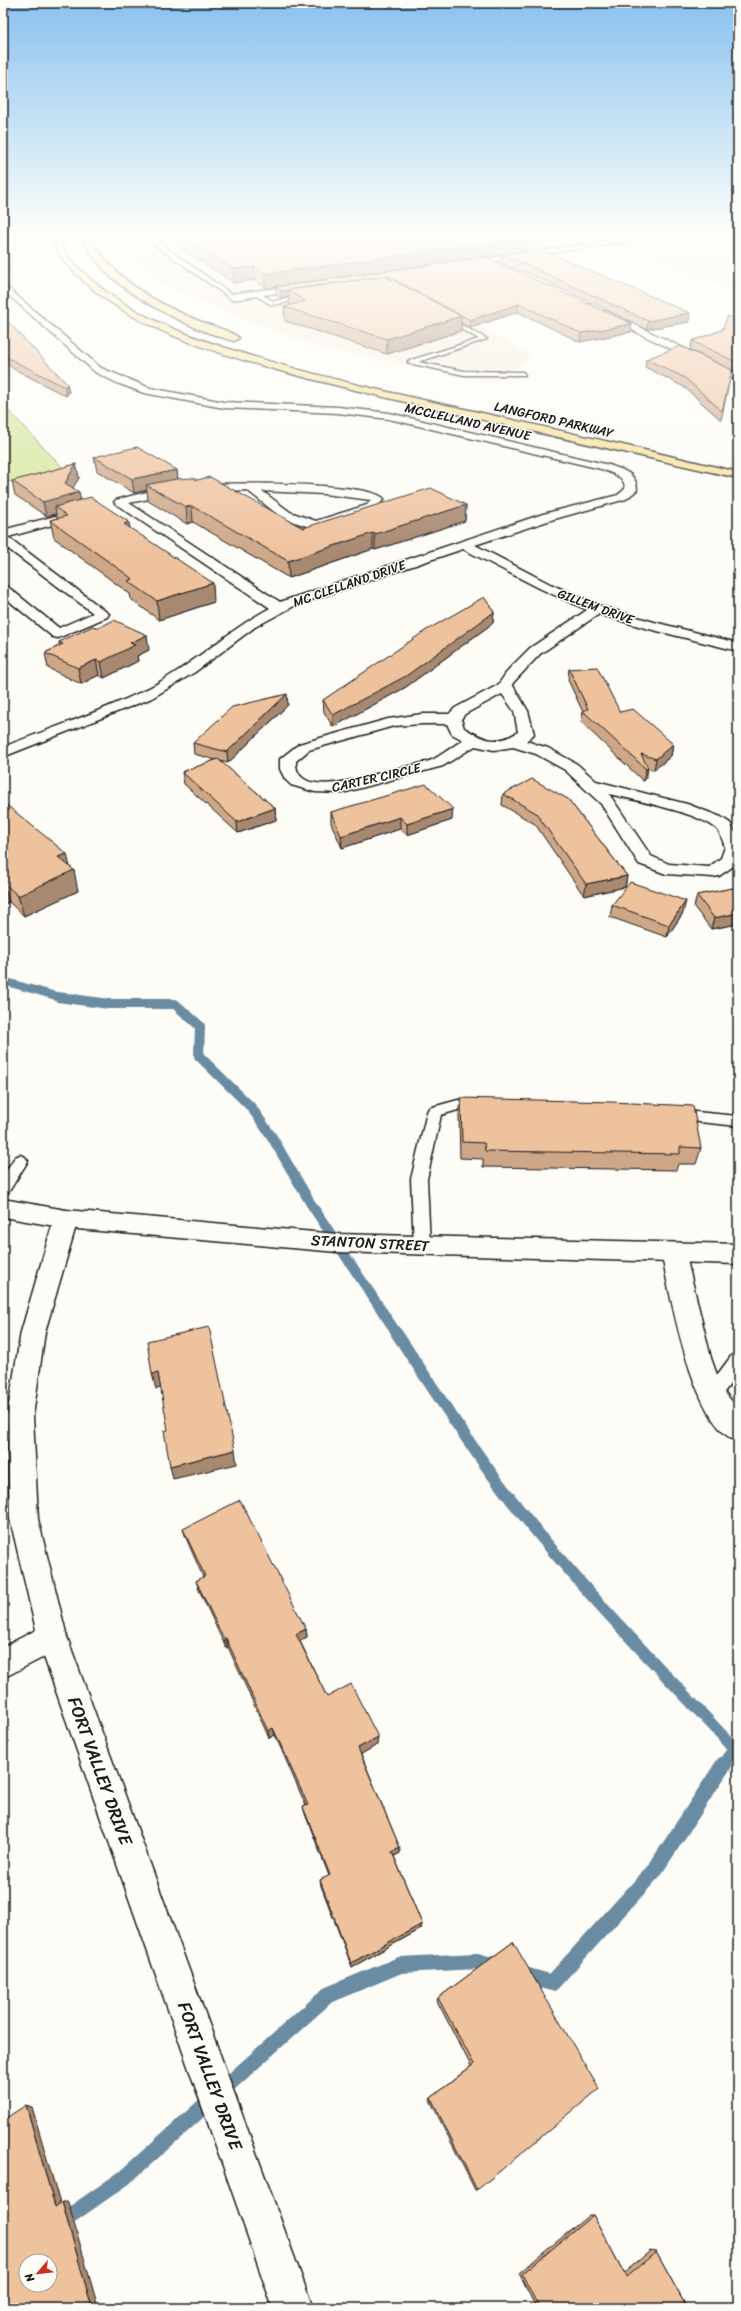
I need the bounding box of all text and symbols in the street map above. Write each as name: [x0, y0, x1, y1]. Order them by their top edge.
street label: LANGFORD PARKWAY: [492, 395, 617, 445]
street label: MCCLELLAND AVENUE: [403, 396, 534, 447]
street label: MC CLELLAND DRIVE: [289, 553, 410, 614]
street label: GILLEM DRIVE: [554, 582, 638, 631]
street label: CARTER CIRCLE: [329, 756, 424, 799]
street label: STANTON STREET: [310, 1227, 431, 1259]
street label: FORT VALLEY DRIVE: [58, 1692, 142, 1851]
street label: FORT VALLEY DRIVE: [168, 1997, 252, 2156]
north arrow: [18, 2253, 58, 2293]
text: N: [19, 2269, 40, 2286]

